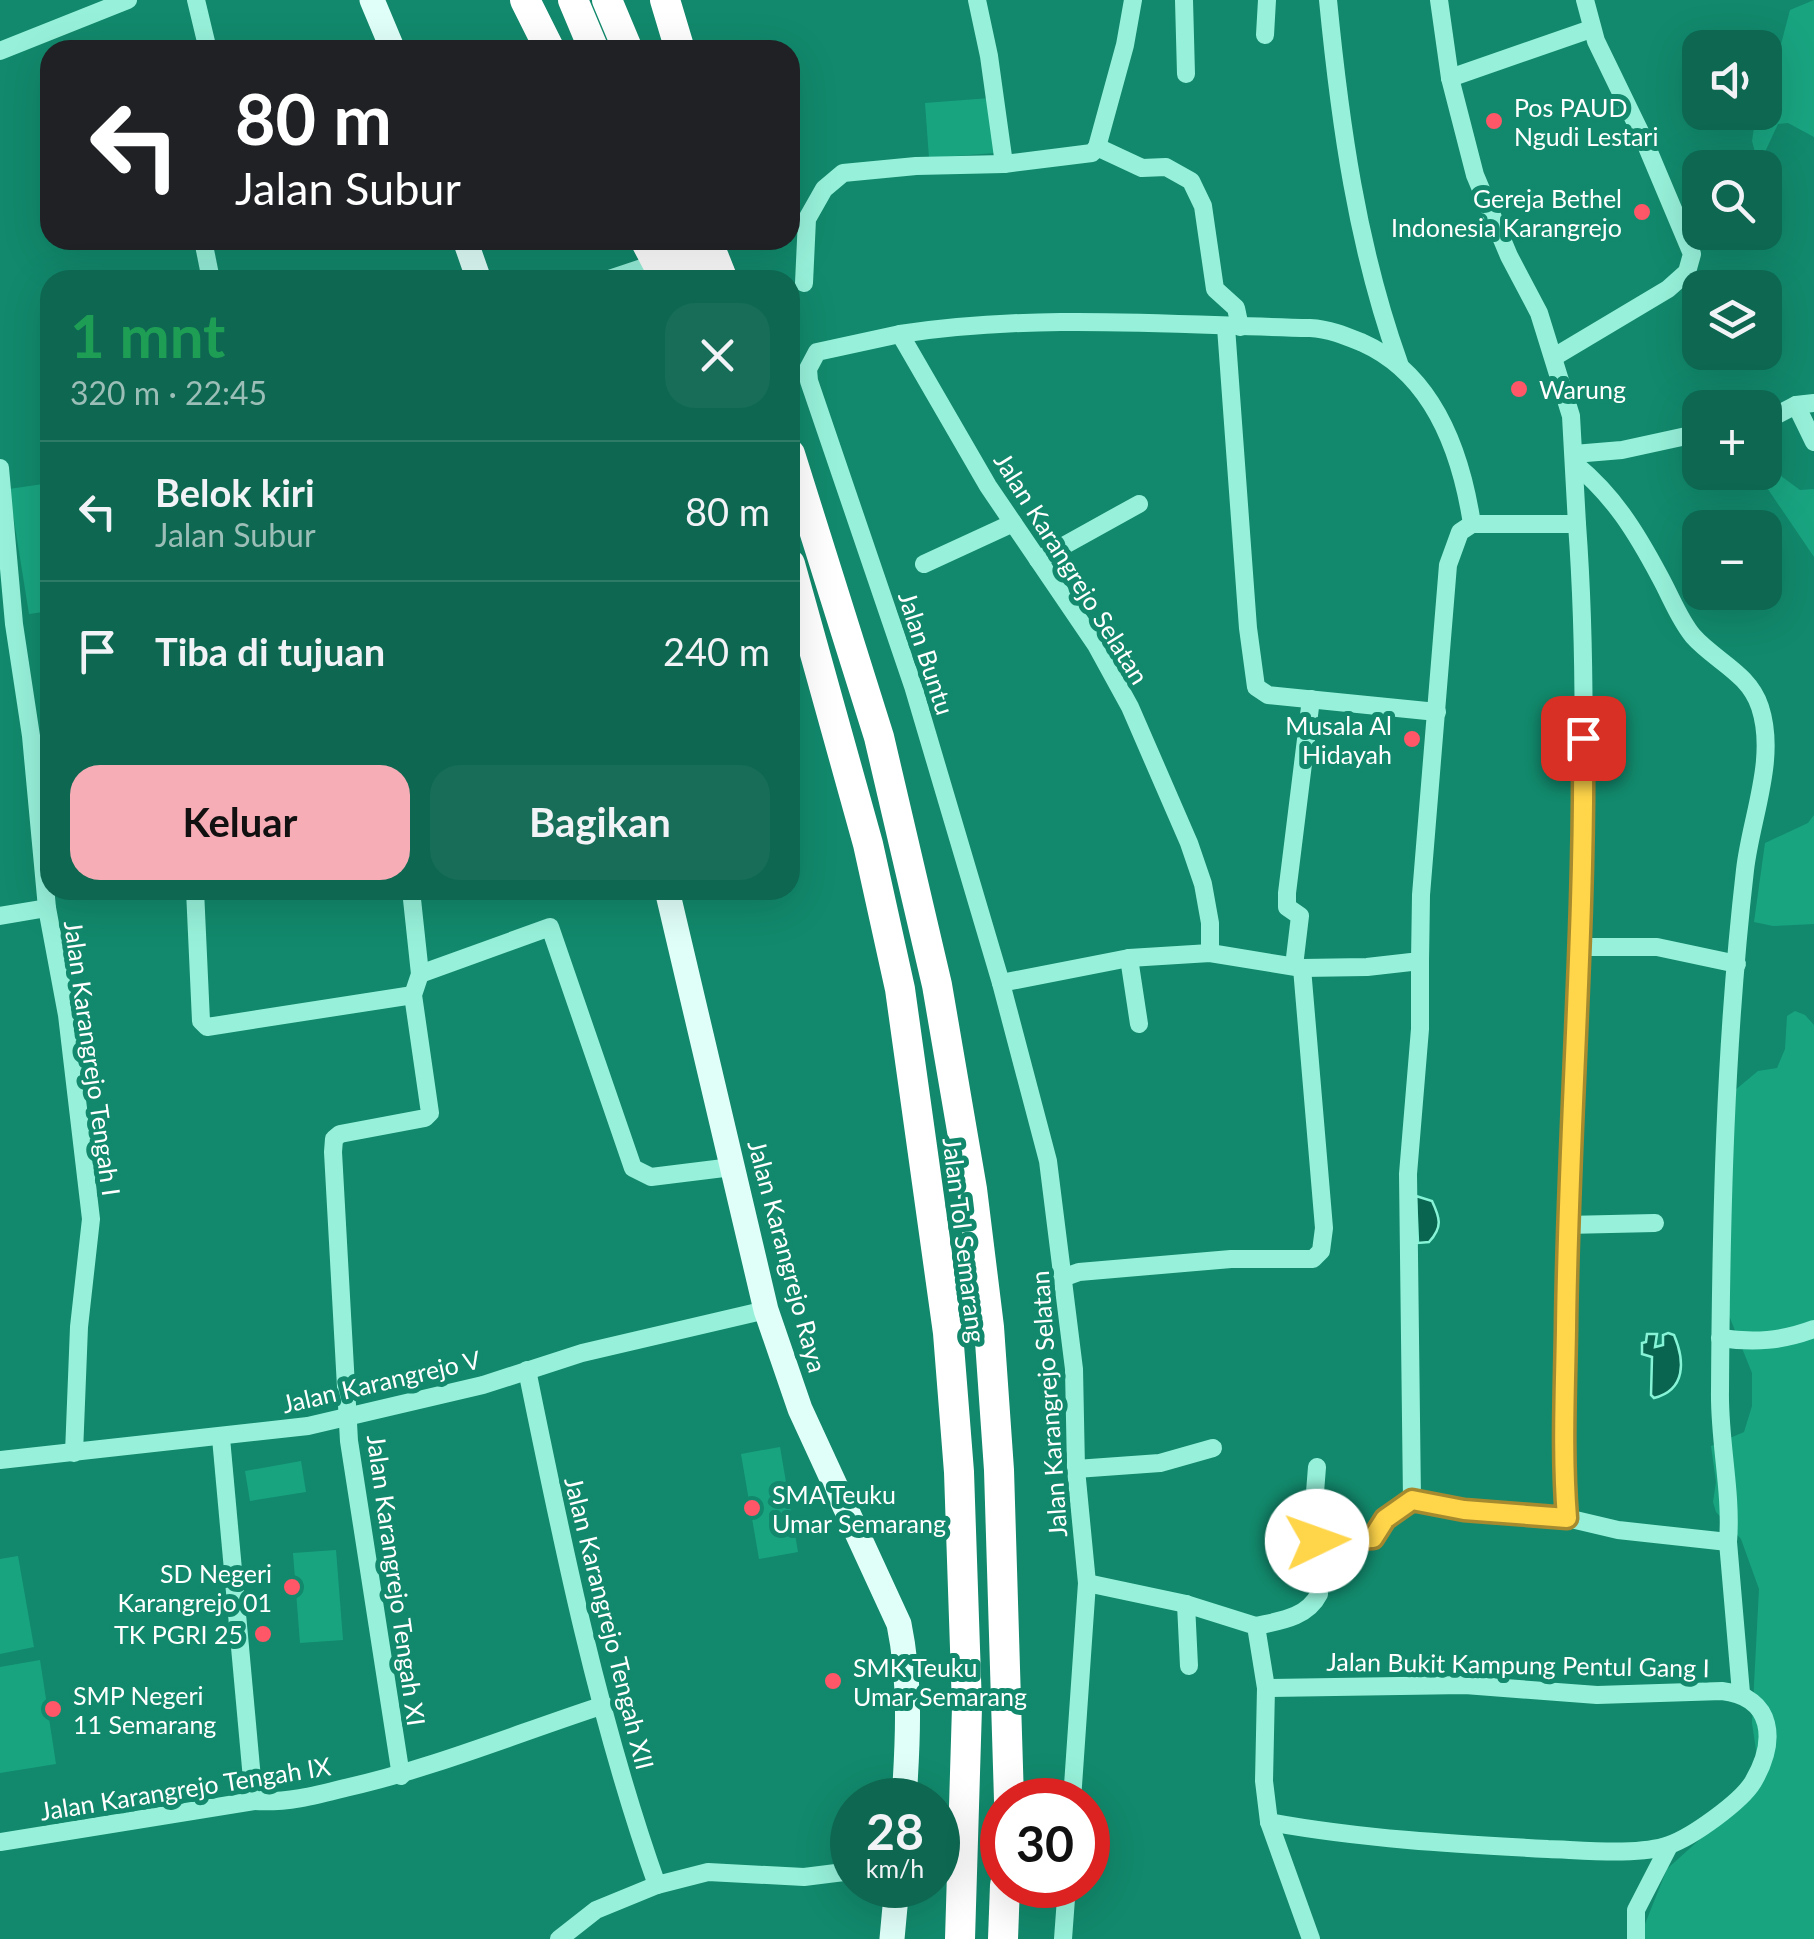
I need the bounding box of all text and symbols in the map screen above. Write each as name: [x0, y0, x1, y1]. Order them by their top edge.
map controls: [1682, 30, 1782, 610]
button: sound: [1682, 30, 1782, 130]
text: 80 m: [235, 76, 392, 160]
icon: left: [70, 80, 200, 210]
place label: Pos PAUD Ngudi Lestari: [1514, 92, 1658, 151]
marker: Pos PAUD Ngudi Lestari: [1483, 110, 1505, 132]
button: search: [1682, 150, 1782, 250]
text: Jalan Subur: [235, 161, 461, 215]
place label: Gereja Bethel Indonesia Karangrejo: [1391, 183, 1622, 242]
marker: Gereja Bethel Indonesia Karangrejo: [1631, 201, 1653, 223]
button: layers: [1682, 270, 1782, 370]
text: 1 mnt: [70, 299, 225, 371]
button: close: [665, 303, 770, 408]
text: 320 m · 22:45: [70, 373, 267, 412]
place label: Warung: [1539, 374, 1626, 404]
marker: Warung: [1508, 378, 1530, 400]
button: +: [1682, 390, 1782, 490]
street label: Jalan Karangrejo Selatan: [989, 447, 1155, 689]
text: Belok kiri: [155, 469, 315, 515]
icon: left: [70, 484, 125, 539]
text: 80 m: [685, 488, 770, 534]
button: −: [1682, 510, 1782, 610]
text: Jalan Subur: [155, 515, 316, 554]
street label: Jalan Buntu: [893, 588, 961, 718]
icon: arrive: [70, 624, 125, 679]
text: Tiba di tujuan: [155, 628, 385, 674]
text: 240 m: [663, 628, 770, 674]
pin: [1541, 696, 1626, 781]
place label: Musala Al Hidayah: [1285, 710, 1392, 769]
icon: arrive: [1556, 711, 1611, 766]
marker: Musala Al Hidayah: [1401, 728, 1423, 750]
button: Keluar: [70, 765, 410, 880]
button: Bagikan: [430, 765, 770, 880]
street label: Jalan Karangrejo Tengah I: [59, 918, 127, 1198]
street label: Jalan Tol Semarang: [938, 1136, 992, 1344]
street label: Jalan Karangrejo Raya: [743, 1137, 833, 1375]
street label: Jalan Karangrejo Selatan: [1024, 1270, 1072, 1538]
street label: Jalan Karangrejo V: [279, 1344, 483, 1418]
street label: Jalan Karangrejo Tengah XI: [362, 1432, 432, 1728]
street label: Jalan Karangrejo Tengah XII: [559, 1473, 661, 1773]
place label: SMA Teuku Umar Semarang: [772, 1479, 946, 1538]
position arrow: [1265, 1489, 1369, 1593]
marker: SMA Teuku Umar Semarang: [741, 1497, 763, 1519]
place label: SD Negeri Karangrejo 01: [117, 1558, 272, 1617]
marker: SD Negeri Karangrejo 01: [281, 1576, 303, 1598]
place label: TK PGRI 25: [114, 1619, 243, 1649]
marker: TK PGRI 25: [252, 1623, 274, 1645]
street label: Jalan Bukit Kampung Pentul Gang I: [1326, 1646, 1710, 1682]
place label: SMK Teuku Umar Semarang: [853, 1652, 1027, 1711]
marker: SMK Teuku Umar Semarang: [822, 1670, 844, 1692]
place label: SMP Negeri 11 Semarang: [73, 1680, 216, 1739]
marker: SMP Negeri 11 Semarang: [42, 1698, 64, 1720]
street label: Jalan Karangrejo Tengah IX: [38, 1750, 332, 1826]
speed limit sign: 30: [980, 1778, 1110, 1908]
text: 28: [866, 1801, 924, 1861]
text: km/h: [866, 1853, 924, 1883]

